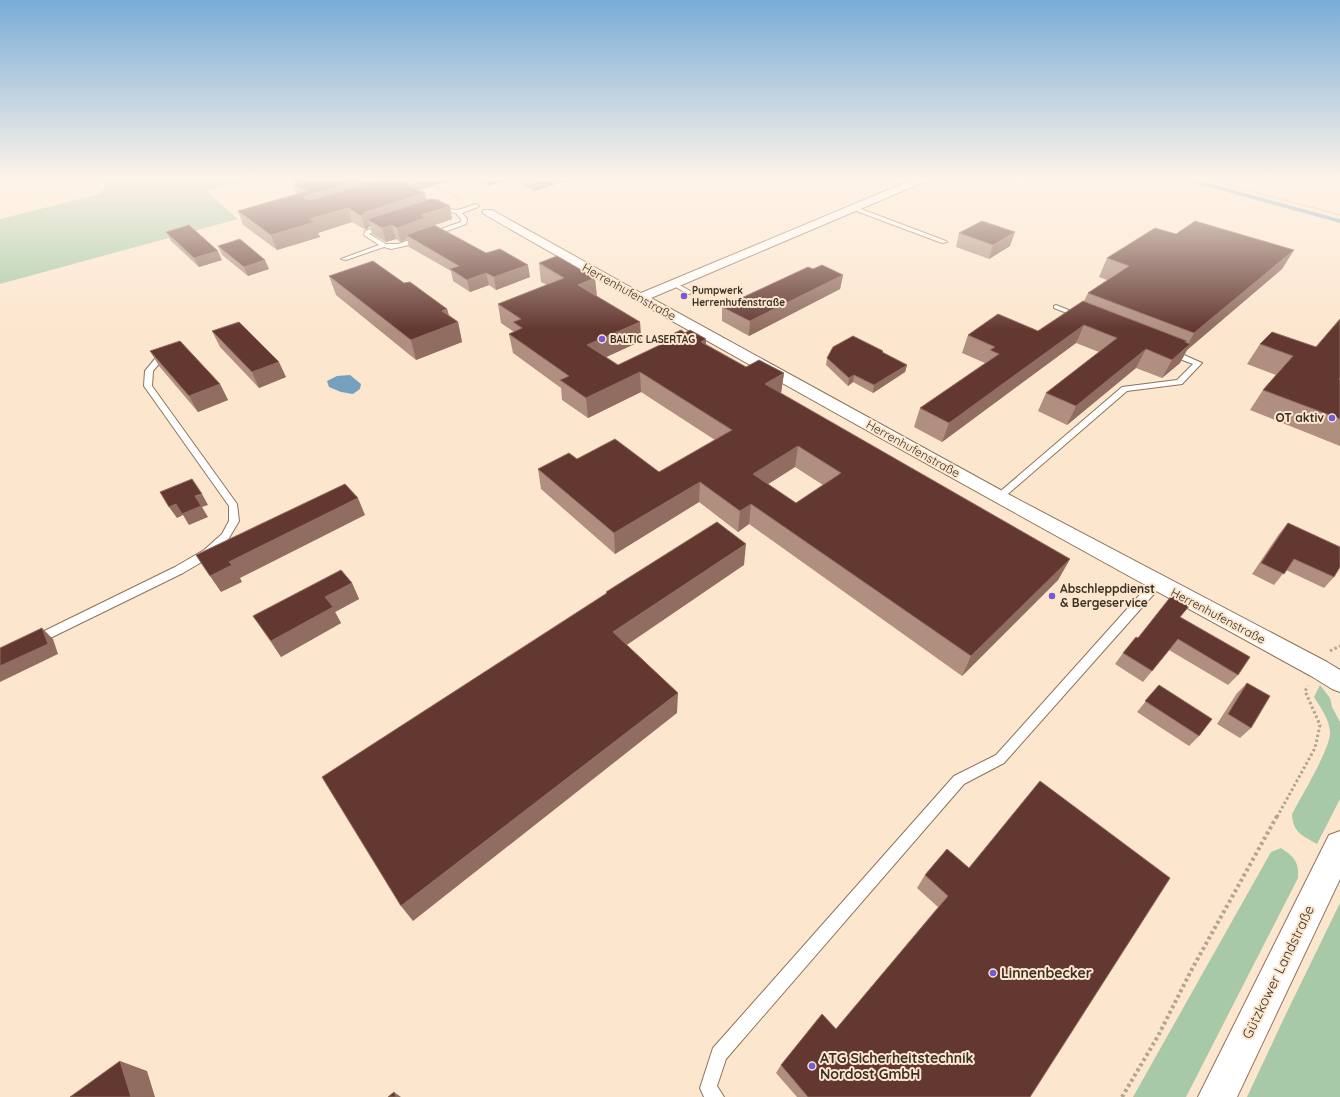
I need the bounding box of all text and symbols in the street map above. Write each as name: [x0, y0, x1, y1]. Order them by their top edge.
street label: Herrenhufenstraße: [580, 260, 679, 324]
place label: Pumpwerk Herrenhufenstraße: [692, 284, 785, 309]
marker: Pumpwerk Herrenhufenstraße: [679, 291, 689, 301]
place label: BALTIC LASERTAG: [610, 333, 695, 346]
marker: BALTIC LASERTAG: [597, 334, 607, 344]
place label: OT aktiv: [1275, 410, 1324, 425]
marker: OT aktiv: [1327, 413, 1337, 423]
street label: Herrenhufenstraße: [864, 417, 963, 481]
place label: Abschleppdienst & Bergeservice: [1060, 581, 1155, 610]
street label: Herrenhufenstraße: [1168, 584, 1268, 647]
marker: Abschleppdienst & Bergeservice: [1047, 591, 1057, 601]
street label: Gützkower Landstraße: [1238, 902, 1318, 1042]
place label: Linnenbecker: [1001, 964, 1092, 982]
marker: Linnenbecker: [988, 968, 998, 978]
place label: ATG Sicherheitstechnik Nordost GmbH: [820, 1049, 973, 1083]
marker: ATG Sicherheitstechnik Nordost GmbH: [807, 1061, 817, 1071]

